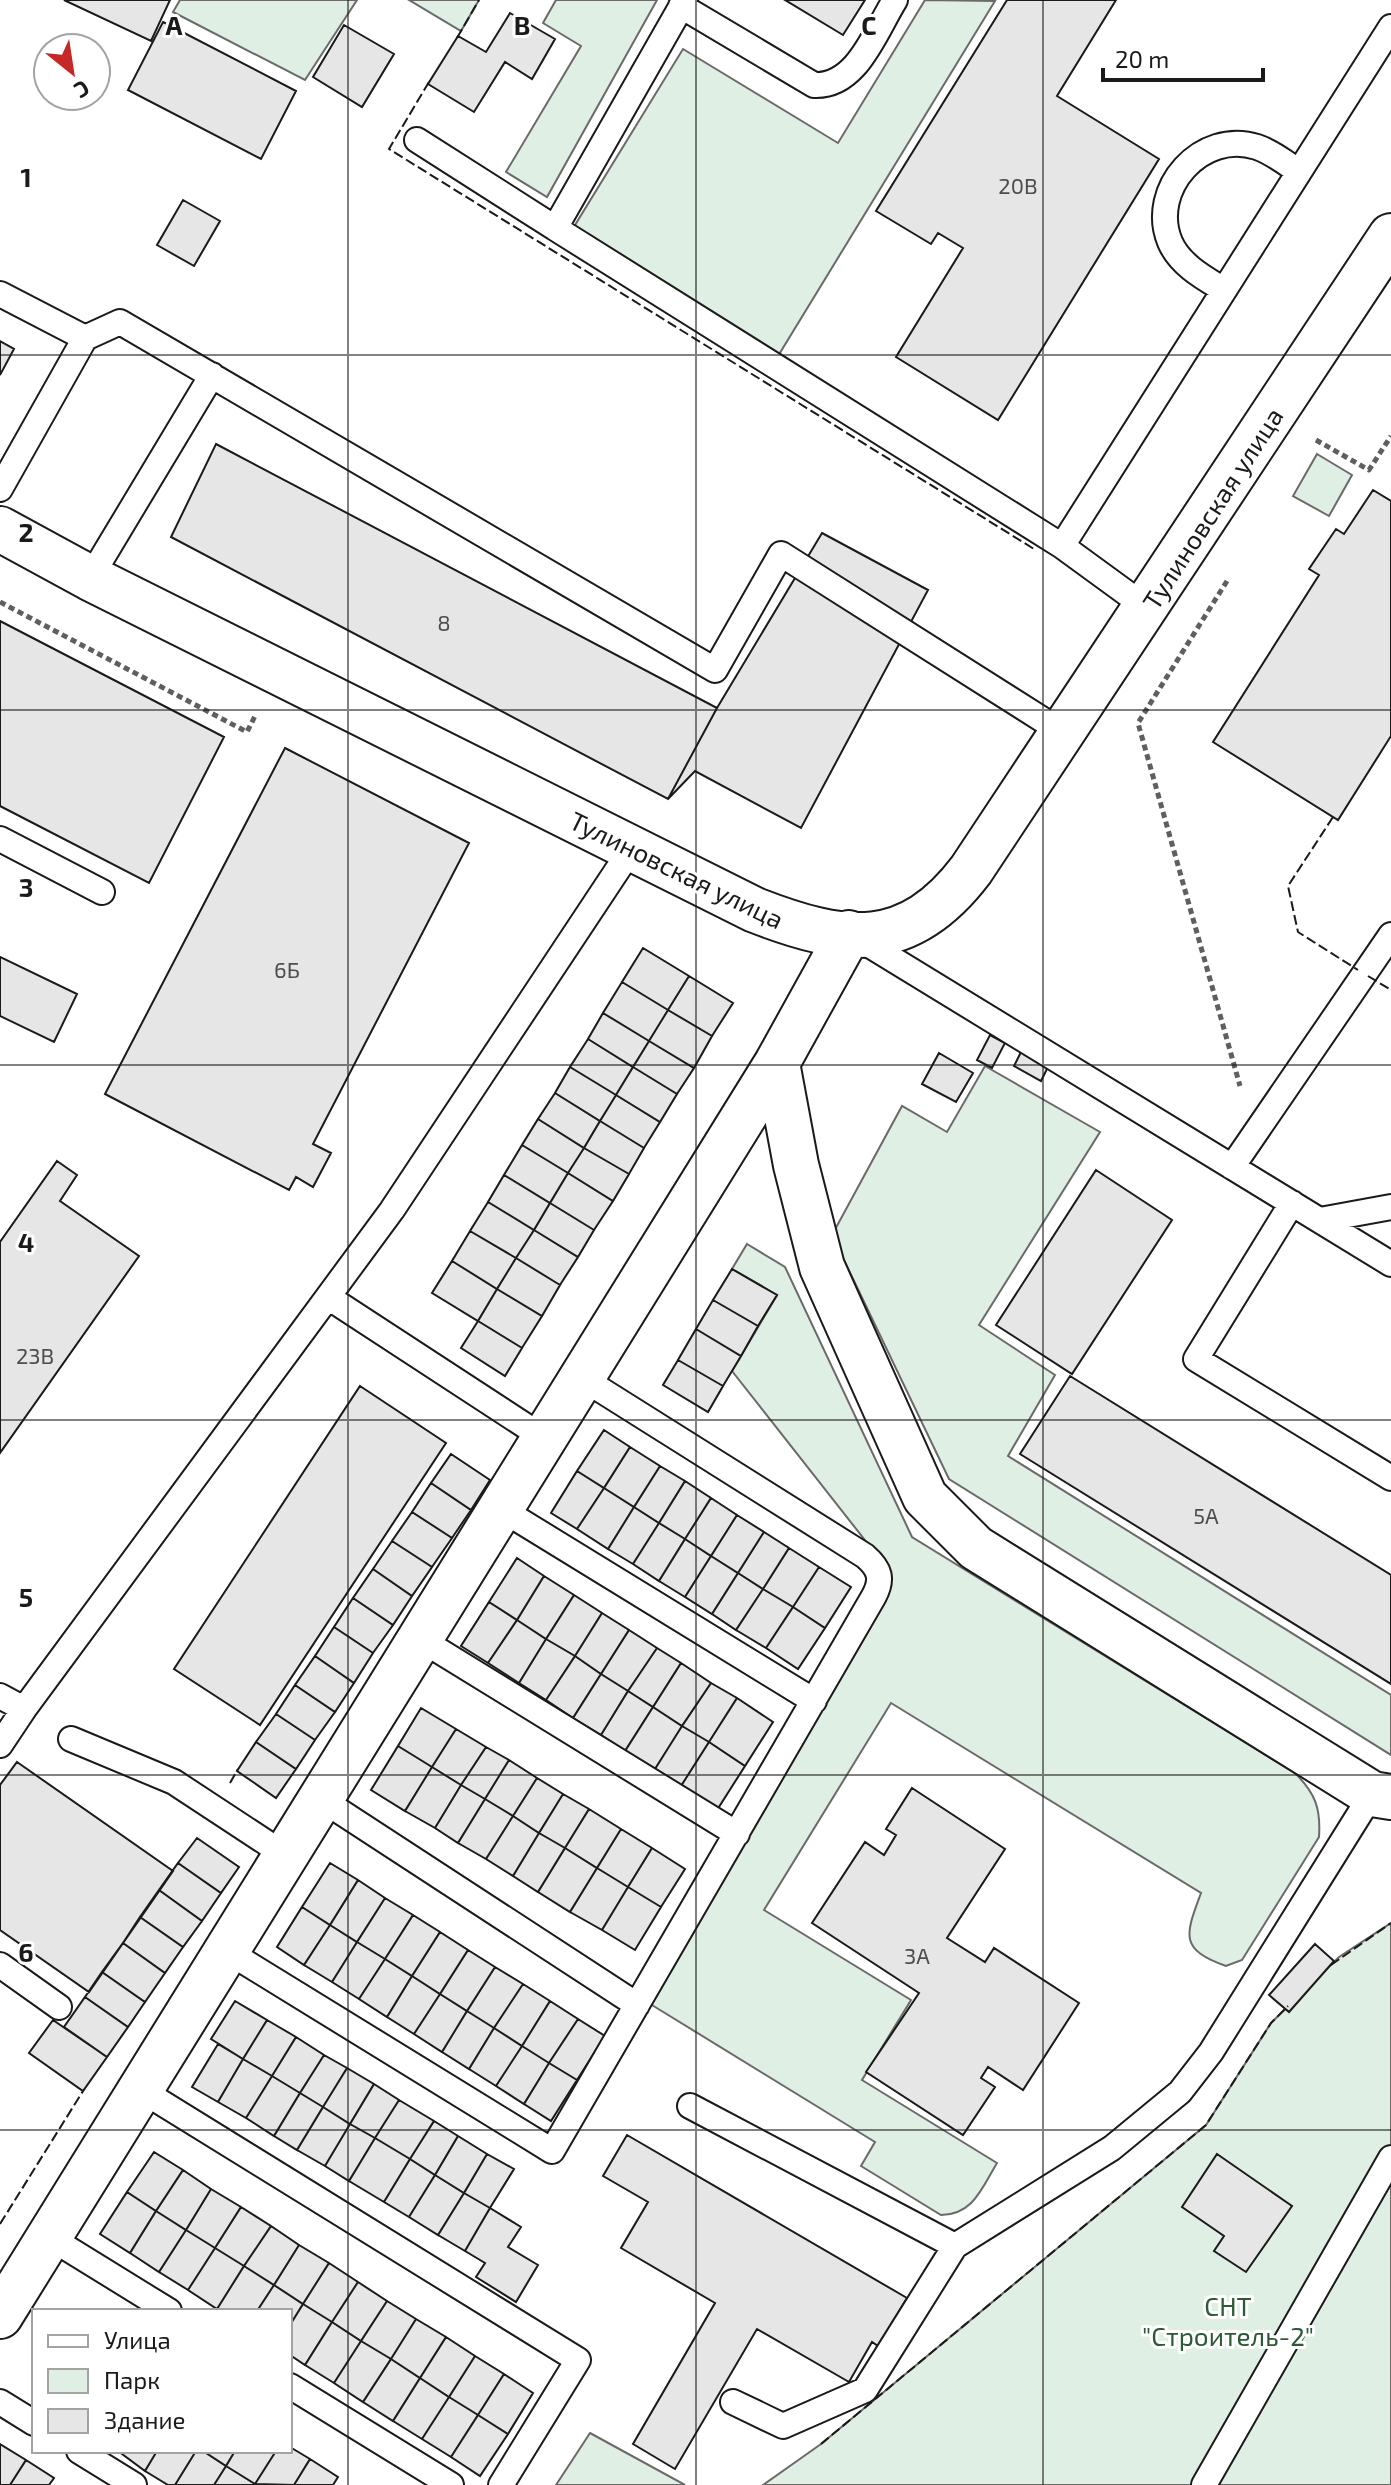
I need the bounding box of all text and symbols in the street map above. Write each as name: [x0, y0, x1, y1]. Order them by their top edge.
text: A: [166, 9, 183, 40]
text: B: [514, 9, 530, 40]
text: C: [861, 9, 877, 40]
north arrow: [32, 32, 112, 112]
scale bar: [1103, 32, 1263, 82]
text: 20 m: [1115, 44, 1169, 73]
text: С: [70, 76, 95, 105]
text: 1: [20, 161, 32, 192]
house number: 20В: [998, 172, 1038, 198]
street label: Тулиновская улица: [1135, 401, 1290, 615]
text: 2: [18, 516, 34, 547]
house number: 8: [437, 609, 451, 635]
street label: Тулиновская улица: [565, 804, 789, 935]
text: 3: [19, 871, 33, 902]
house number: 6Б: [274, 956, 300, 982]
text: 4: [18, 1226, 34, 1257]
house number: 23В: [16, 1342, 54, 1368]
house number: 5А: [1193, 1502, 1219, 1528]
text: 5: [19, 1581, 33, 1612]
text: 6: [18, 1936, 34, 1967]
house number: 3А: [904, 1942, 930, 1968]
park label: СНТ "Строитель-2": [1142, 2290, 1314, 2351]
legend: [32, 2309, 292, 2453]
text: Улица: [104, 2325, 171, 2354]
text: Парк: [104, 2365, 160, 2394]
text: Здание: [104, 2405, 186, 2434]

